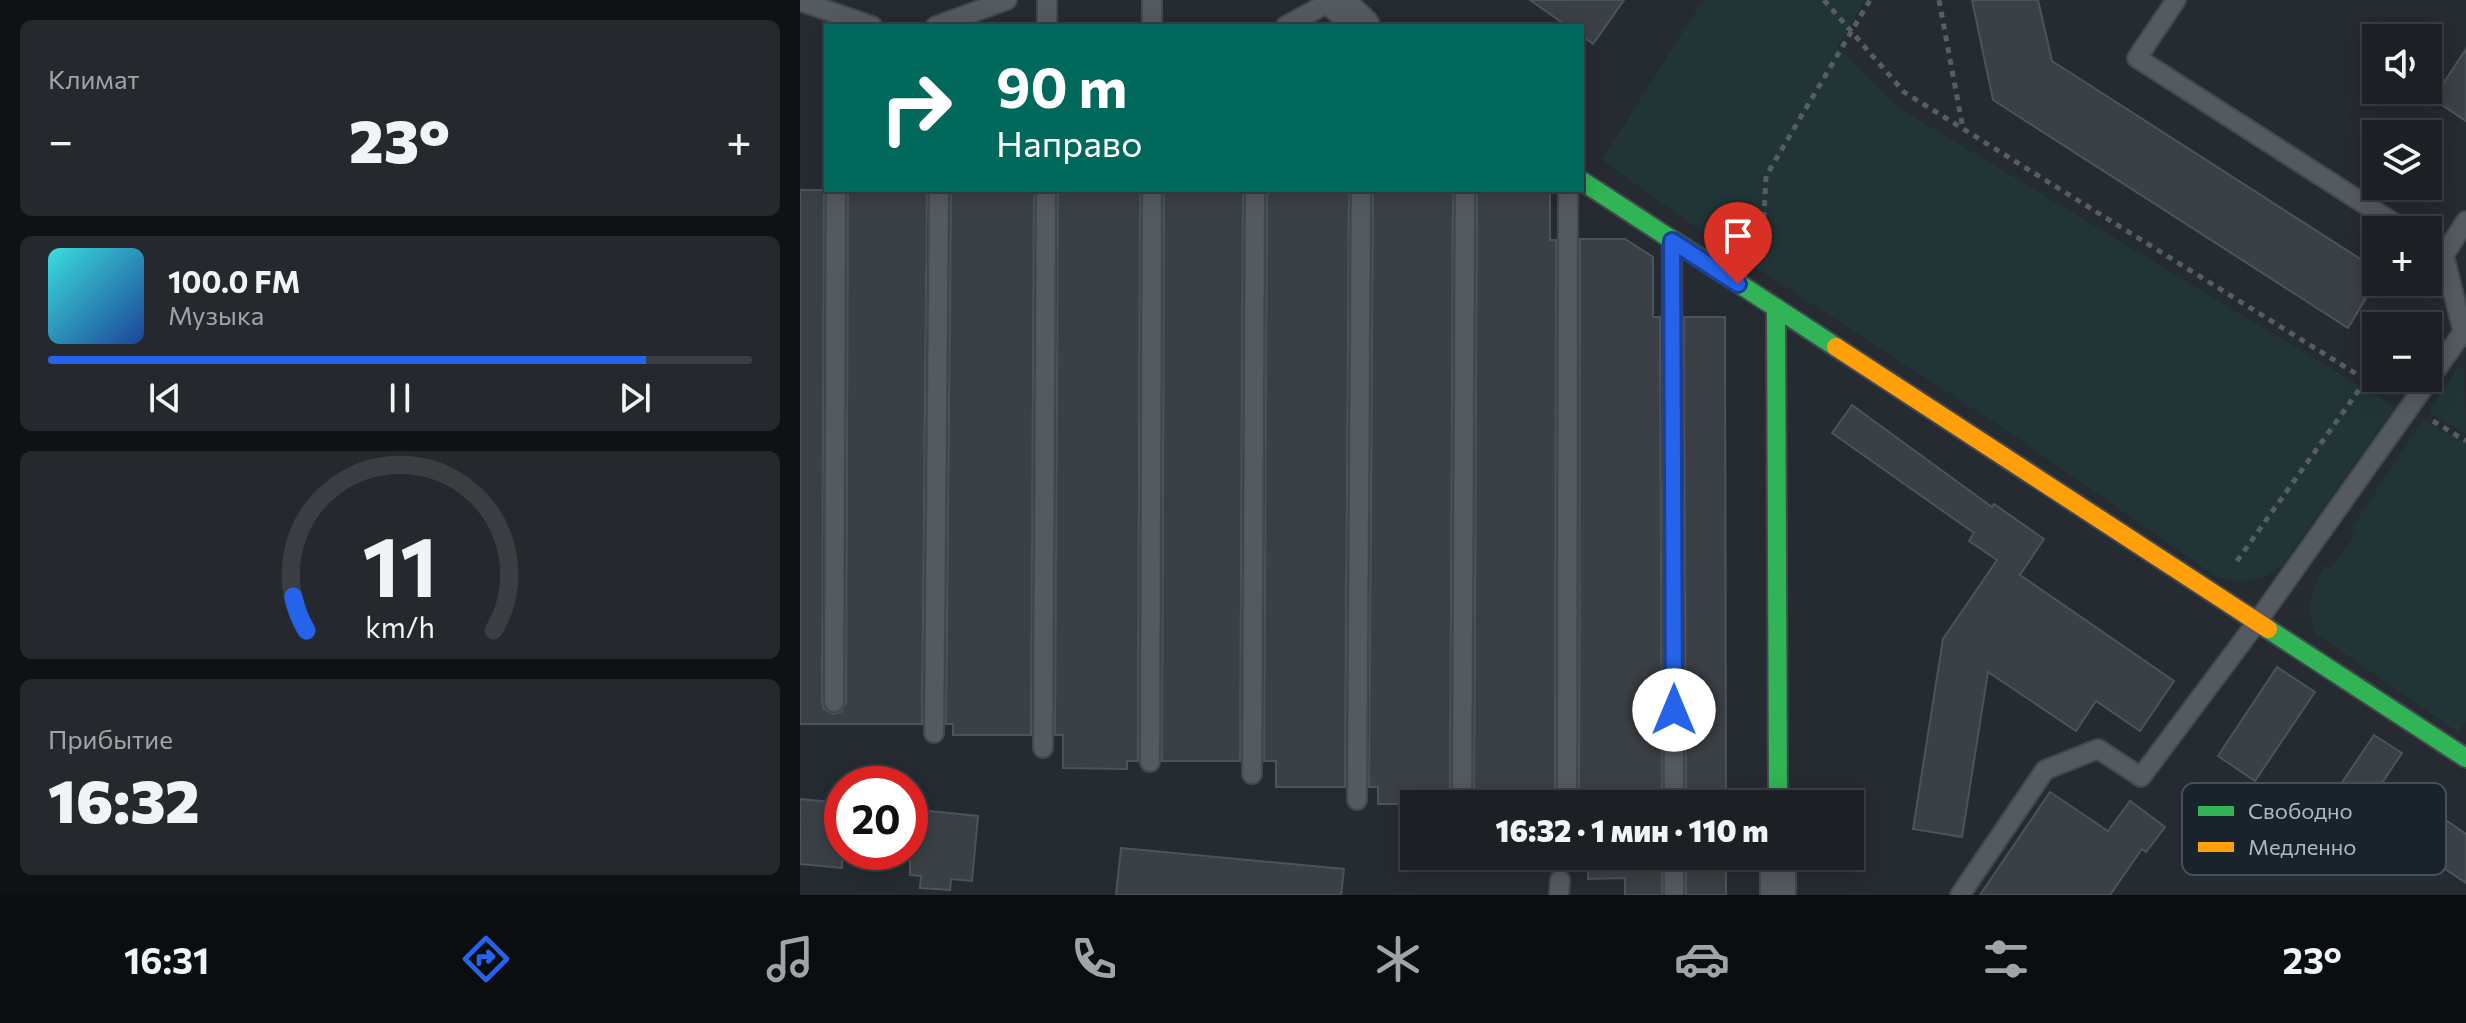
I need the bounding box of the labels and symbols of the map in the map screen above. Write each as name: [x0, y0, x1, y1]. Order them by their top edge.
pin: [1704, 202, 1772, 284]
position arrow: [1632, 668, 1716, 752]
speed limit sign: 20: [824, 766, 928, 870]
legend: [2182, 783, 2446, 875]
text: Свободно: [2248, 797, 2353, 824]
text: Медленно: [2248, 833, 2356, 860]

